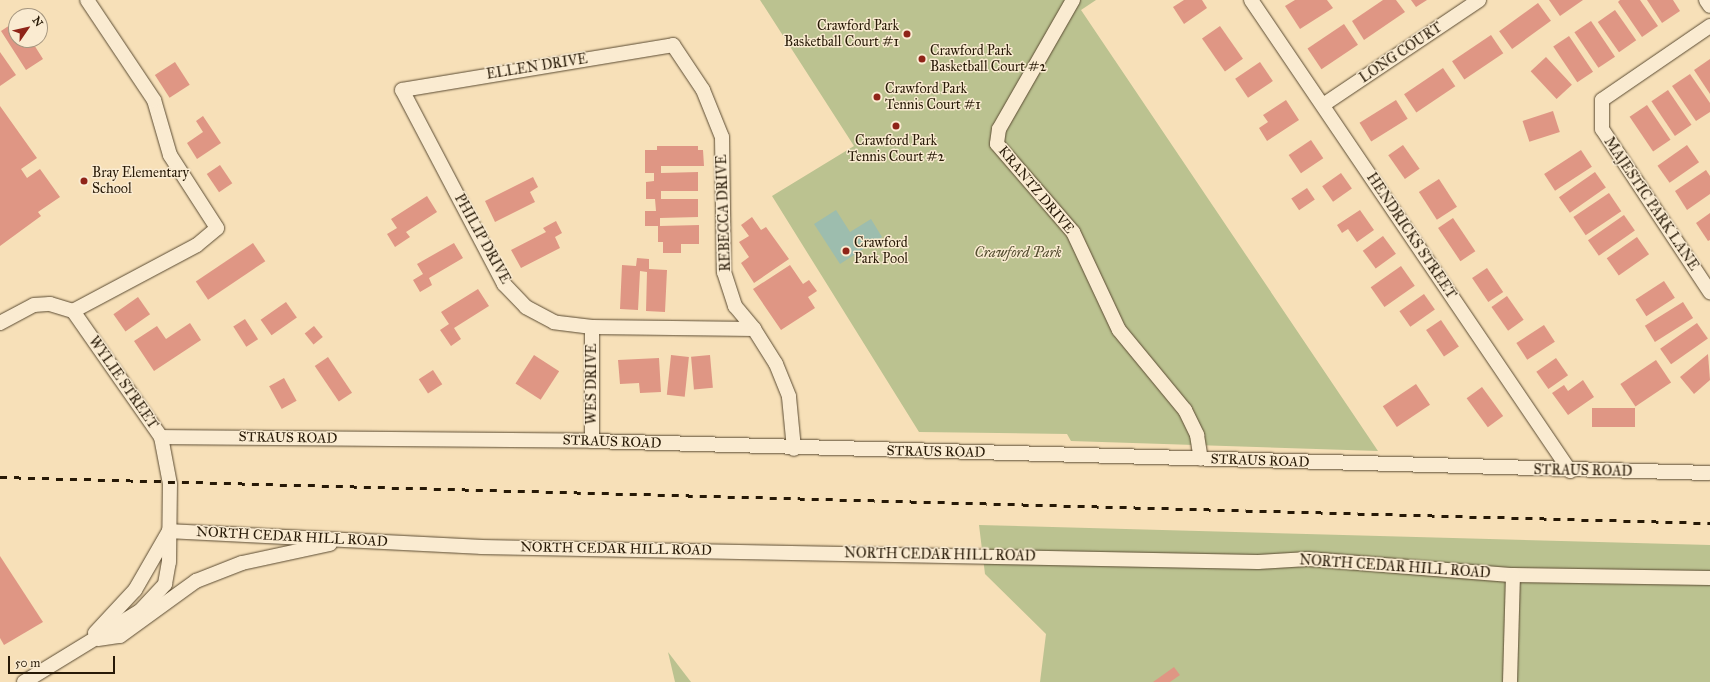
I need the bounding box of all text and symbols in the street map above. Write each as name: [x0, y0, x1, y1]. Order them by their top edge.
north arrow: [8, 8, 48, 48]
text: N: [30, 14, 46, 29]
place label: Crawford Park Basketball Court #1: [784, 18, 899, 50]
street label: LONG COURT: [1356, 19, 1446, 87]
marker: Crawford Park Basketball Court #1: [902, 29, 912, 39]
place label: Crawford Park Basketball Court #2: [930, 43, 1046, 76]
street label: ELLEN DRIVE: [485, 51, 589, 83]
marker: Crawford Park Basketball Court #2: [917, 54, 927, 64]
place label: Crawford Park Tennis Court #1: [885, 81, 981, 114]
marker: Crawford Park Tennis Court #1: [872, 92, 882, 102]
marker: Crawford Park Tennis Court #2: [891, 121, 901, 131]
place label: Crawford Park Tennis Court #2: [847, 133, 945, 166]
street label: MAJESTIC PARK LANE: [1600, 134, 1702, 274]
street label: KRANTZ DRIVE: [995, 143, 1077, 237]
street label: REBECCA DRIVE: [714, 154, 734, 272]
place label: Bray Elementary School: [92, 165, 189, 198]
street label: HENDRICKS STREET: [1363, 170, 1459, 302]
marker: Bray Elementary School: [79, 176, 89, 186]
street label: PHILIP DRIVE: [450, 191, 514, 287]
place label: Crawford Park Pool: [854, 235, 908, 268]
park label: Crawford Park: [974, 245, 1062, 261]
marker: Crawford Park Pool: [841, 246, 851, 256]
street label: WYLIE STREET: [85, 333, 161, 433]
street label: WES DRIVE: [584, 344, 600, 424]
street label: STRAUS ROAD: [238, 429, 338, 447]
street label: STRAUS ROAD: [562, 432, 662, 452]
street label: STRAUS ROAD: [886, 443, 986, 461]
street label: STRAUS ROAD: [1210, 451, 1310, 471]
street label: STRAUS ROAD: [1533, 462, 1633, 480]
street label: NORTH CEDAR HILL ROAD: [196, 524, 388, 550]
street label: NORTH CEDAR HILL ROAD: [520, 539, 712, 559]
street label: NORTH CEDAR HILL ROAD: [844, 545, 1036, 565]
street label: NORTH CEDAR HILL ROAD: [1299, 552, 1491, 582]
scale bar: [10, 648, 117, 674]
text: 50 m: [15, 656, 40, 670]

